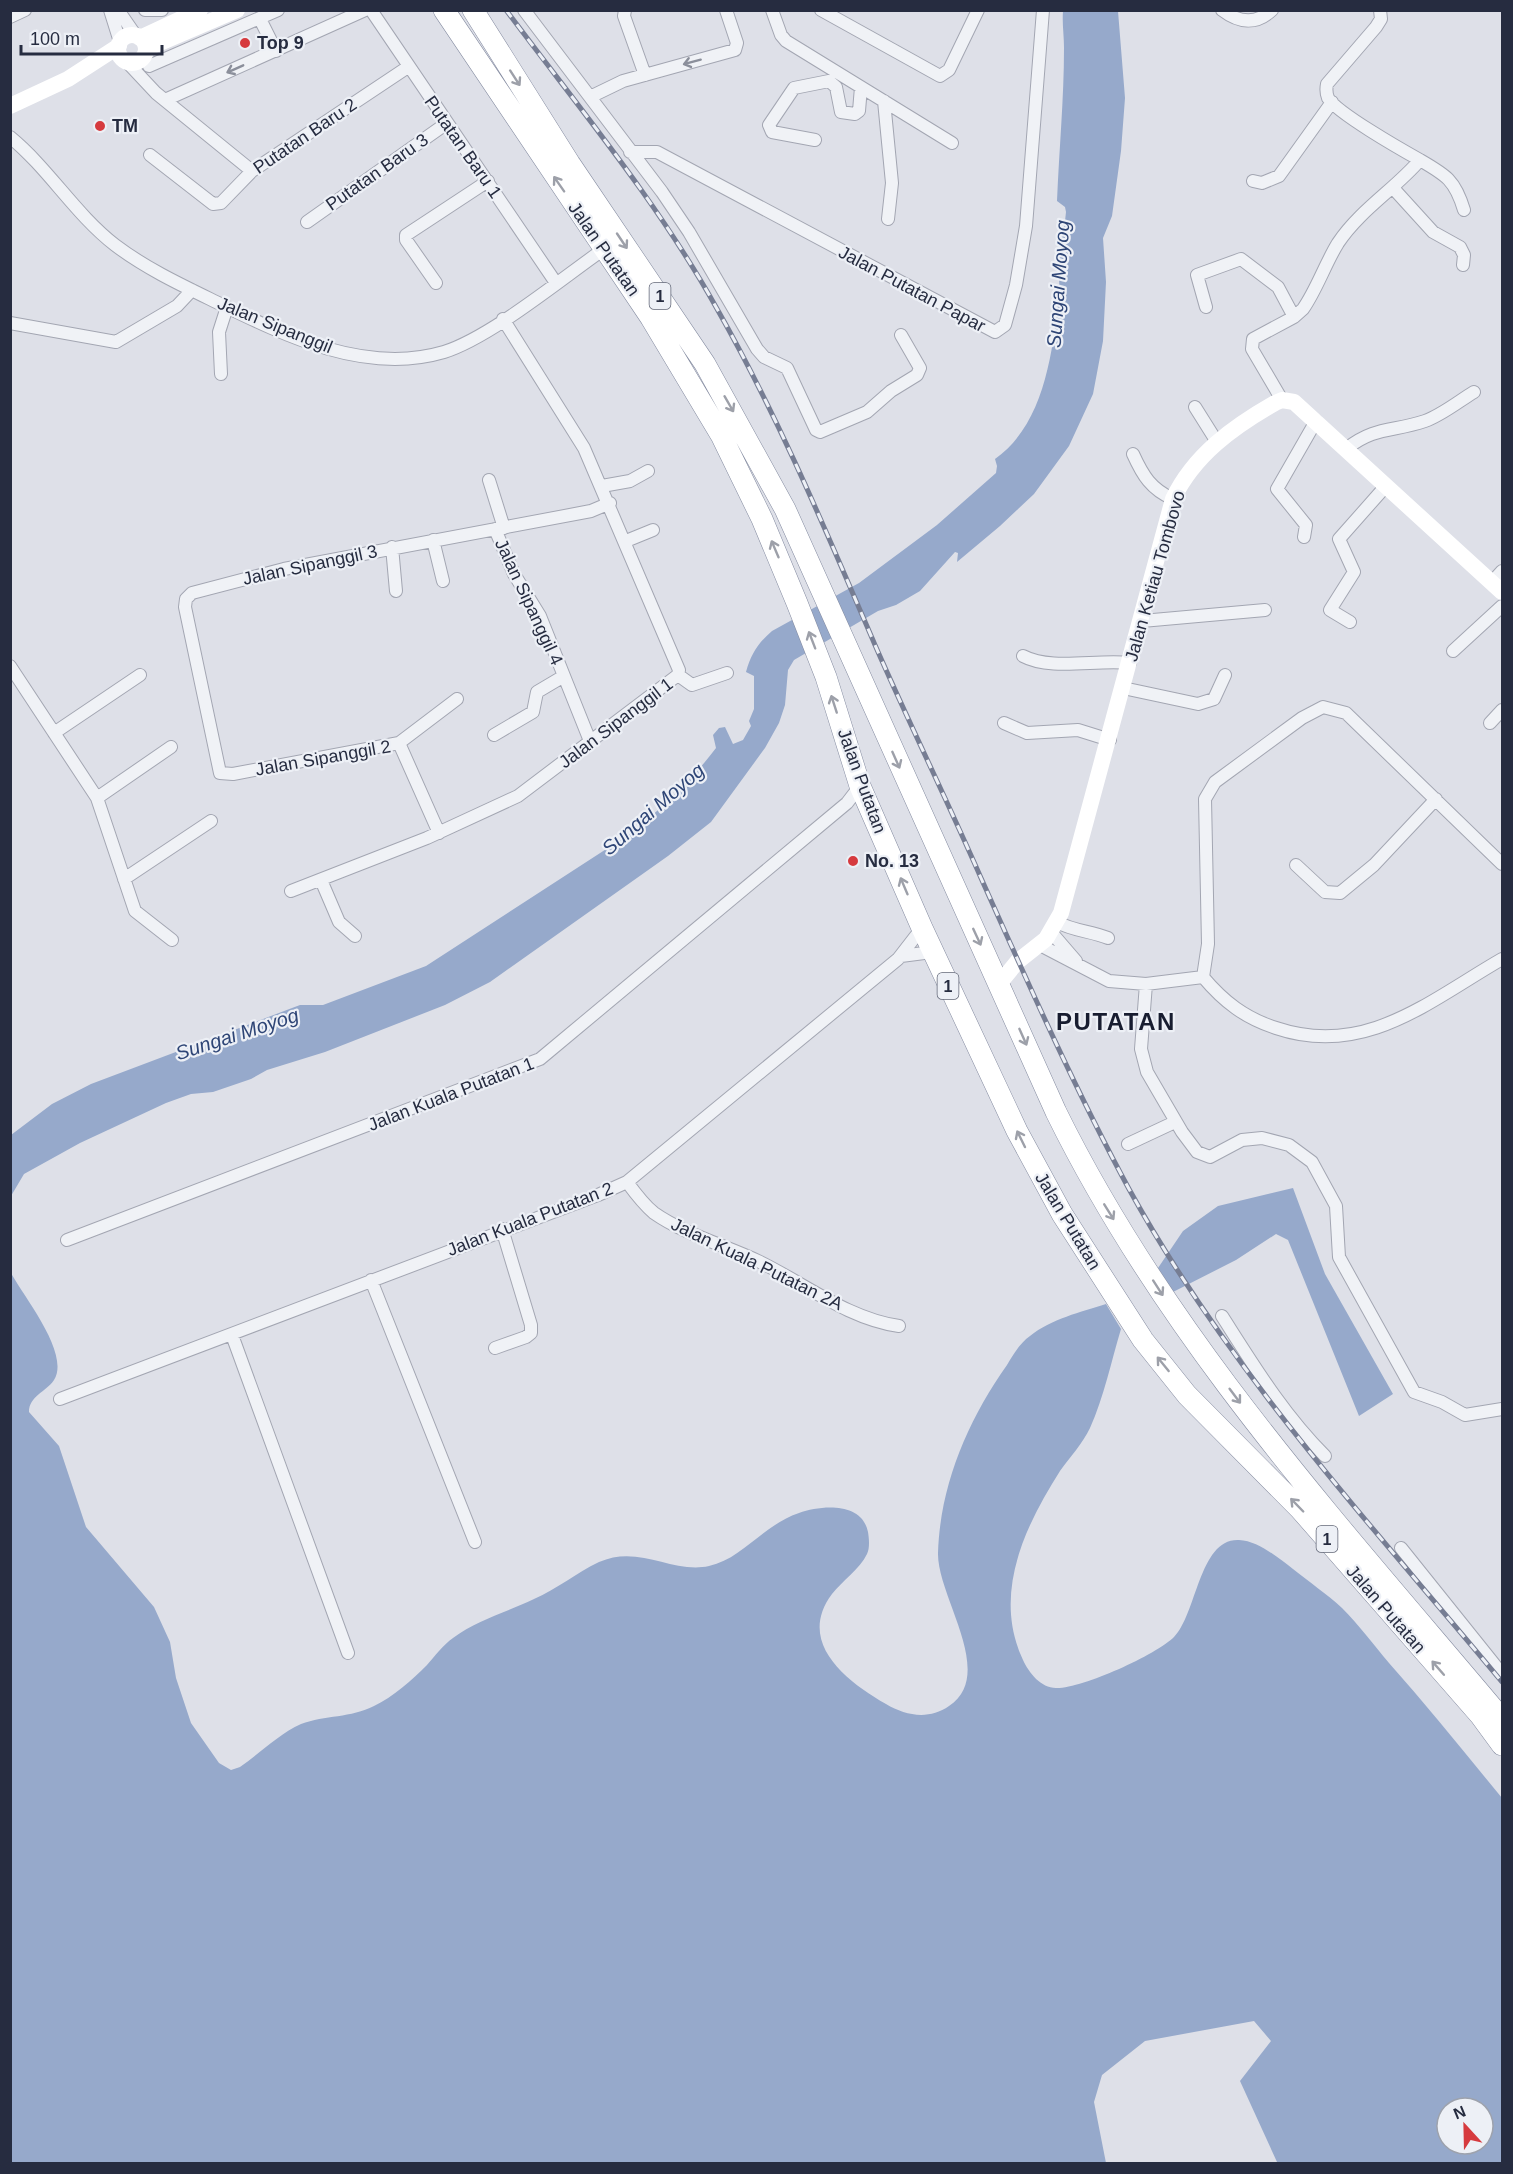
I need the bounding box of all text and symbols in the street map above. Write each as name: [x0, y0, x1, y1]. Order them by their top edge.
scale bar: [21, 18, 162, 56]
text: 100 m: [30, 29, 80, 49]
place label: Top 9: [257, 33, 304, 53]
marker: Top 9: [238, 36, 252, 50]
one-way arrow: [683, 57, 702, 68]
one-way arrow: [227, 64, 245, 75]
one-way arrow: [510, 69, 522, 86]
street label: Putatan Baru 1: [420, 92, 506, 202]
street label: Putatan Baru 2: [250, 94, 360, 178]
place label: TM: [112, 116, 138, 136]
marker: TM: [93, 119, 107, 133]
street label: Putatan Baru 3: [322, 129, 432, 215]
one-way arrow: [553, 176, 565, 193]
street label: Jalan Putatan: [564, 198, 644, 300]
water label: Sungai Moyog: [1043, 219, 1073, 349]
one-way arrow: [616, 232, 628, 249]
street label: Jalan Putatan Papar: [835, 242, 989, 336]
road number: 1: [650, 283, 670, 309]
street label: Jalan Sipanggil: [215, 293, 335, 357]
one-way arrow: [723, 395, 735, 412]
street label: Jalan Ketiau Tombovo: [1121, 488, 1189, 664]
street label: Jalan Sipanggil 4: [491, 536, 567, 668]
one-way arrow: [769, 540, 780, 559]
street label: Jalan Sipanggil 3: [241, 541, 379, 589]
one-way arrow: [805, 631, 816, 650]
street label: Jalan Sipanggil 1: [555, 674, 677, 772]
one-way arrow: [828, 695, 839, 714]
street label: Jalan Putatan: [834, 726, 890, 836]
street label: Jalan Sipanggil 2: [254, 736, 392, 780]
one-way arrow: [890, 750, 902, 768]
water label: Sungai Moyog: [598, 759, 708, 859]
place label: No. 13: [865, 851, 919, 871]
marker: No. 13: [846, 854, 860, 868]
one-way arrow: [897, 877, 908, 895]
one-way arrow: [972, 927, 983, 945]
road number: 1: [938, 973, 958, 999]
water label: Sungai Moyog: [173, 1004, 301, 1064]
district label: PUTATAN: [1056, 1008, 1176, 1035]
one-way arrow: [1017, 1028, 1029, 1046]
street label: Jalan Kuala Putatan 1: [365, 1053, 537, 1135]
one-way arrow: [1015, 1130, 1027, 1148]
street label: Jalan Putatan: [1031, 1169, 1105, 1273]
street label: Jalan Kuala Putatan 2: [444, 1178, 616, 1260]
one-way arrow: [1103, 1203, 1116, 1220]
street label: Jalan Kuala Putatan 2A: [668, 1214, 846, 1314]
one-way arrow: [1152, 1279, 1164, 1296]
one-way arrow: [1156, 1356, 1169, 1372]
one-way arrow: [1229, 1388, 1241, 1404]
one-way arrow: [1289, 1498, 1304, 1513]
road number: 1: [1316, 1526, 1338, 1552]
street label: Jalan Putatan: [1342, 1561, 1430, 1657]
one-way arrow: [1431, 1661, 1445, 1676]
north arrow: [1435, 2096, 1495, 2156]
text: N: [1451, 2103, 1468, 2123]

